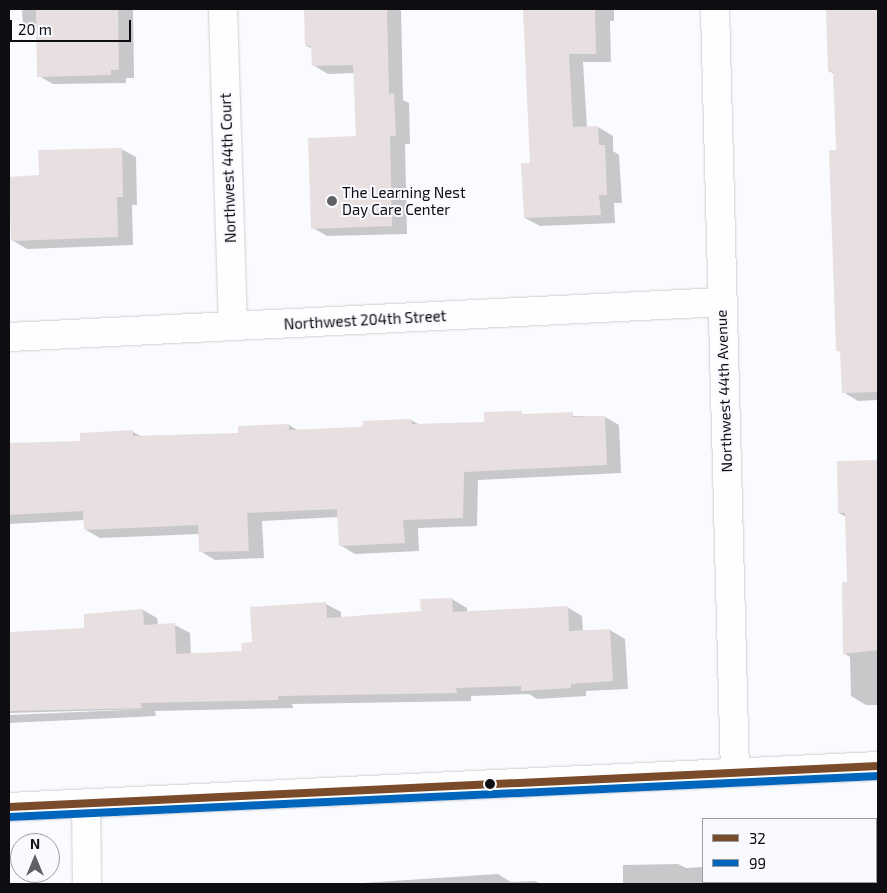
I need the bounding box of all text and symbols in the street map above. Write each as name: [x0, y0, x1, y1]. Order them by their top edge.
scale bar: [12, 10, 134, 42]
text: 20 m: [18, 20, 52, 38]
street label: Northwest 44th Court: [216, 93, 240, 243]
place label: The Learning Nest Day Care Center: [342, 183, 466, 218]
marker: The Learning Nest Day Care Center: [326, 195, 338, 207]
street label: Northwest 204th Street: [283, 307, 447, 333]
street label: Northwest 44th Avenue: [712, 309, 736, 473]
unlabelled marker: [485, 779, 495, 789]
legend: [702, 818, 877, 883]
text: 32: [749, 829, 766, 847]
north arrow: [10, 833, 60, 883]
text: N: [30, 835, 40, 852]
text: 99: [749, 854, 766, 872]

